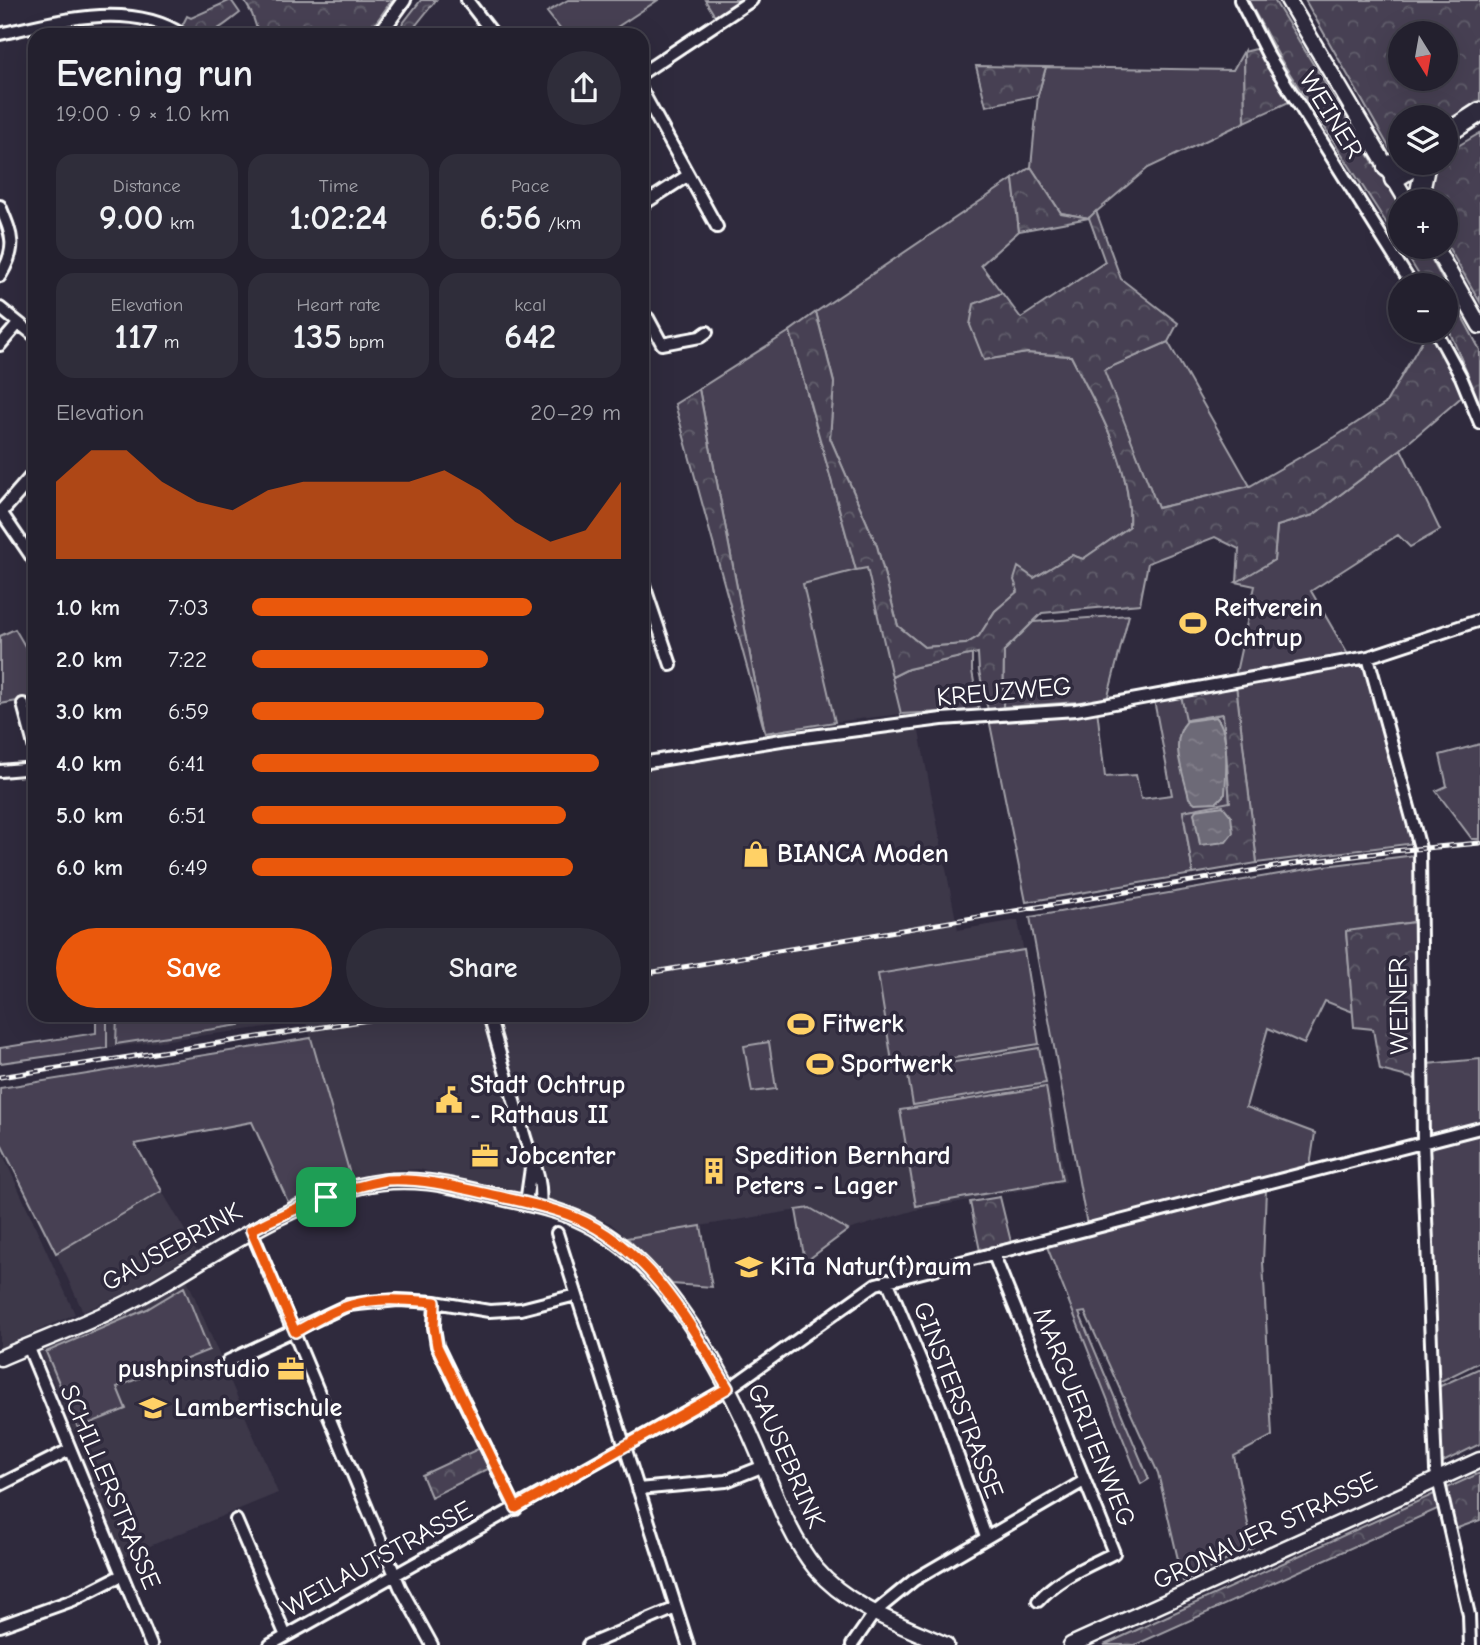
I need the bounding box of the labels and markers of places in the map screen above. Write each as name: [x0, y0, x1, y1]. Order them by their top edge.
place label: Reitverein Ochtrup: [1214, 593, 1323, 653]
sports icon: Reitverein Ochtrup: [1178, 608, 1208, 638]
shop icon: BIANCA Moden: [741, 839, 771, 869]
place label: BIANCA Moden: [777, 839, 949, 869]
sports icon: Fitwerk: [786, 1009, 816, 1039]
place label: Fitwerk: [822, 1009, 904, 1039]
sports icon: Sportwerk: [805, 1049, 835, 1079]
place label: Sportwerk: [841, 1049, 954, 1079]
place label: Stadt Ochtrup - Rathaus II: [470, 1070, 625, 1130]
public building icon: Stadt Ochtrup - Rathaus II: [434, 1085, 464, 1115]
office icon: Jobcenter: [470, 1141, 500, 1171]
place label: Jobcenter: [506, 1141, 616, 1171]
place label: Spedition Bernhard Peters - Lager: [735, 1141, 951, 1201]
building icon: Spedition Bernhard Peters - Lager: [699, 1156, 729, 1186]
pin: [296, 1167, 356, 1227]
school or university icon: KiTa Natur(t)raum: [734, 1252, 764, 1282]
place label: KiTa Natur(t)raum: [770, 1252, 972, 1282]
place label: pushpinstudio: [118, 1354, 270, 1384]
office icon: pushpinstudio: [276, 1354, 306, 1384]
school or university icon: Lambertischule: [138, 1393, 168, 1423]
place label: Lambertischule: [174, 1393, 343, 1423]

